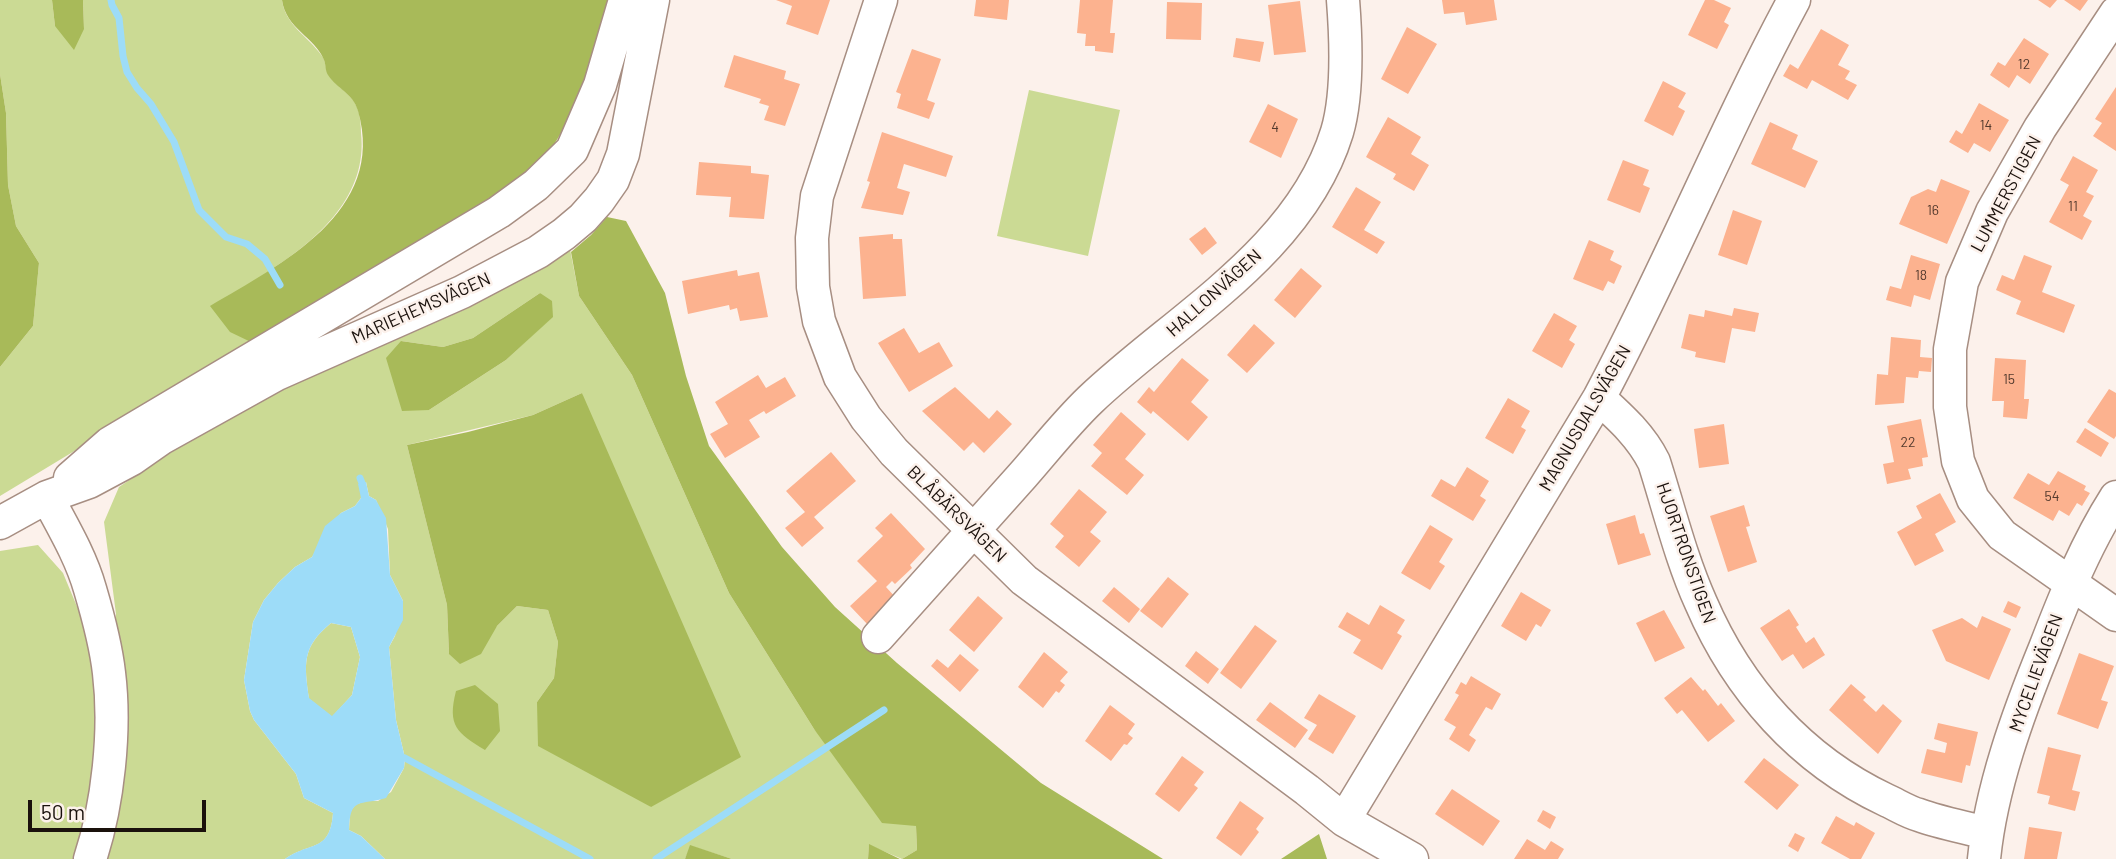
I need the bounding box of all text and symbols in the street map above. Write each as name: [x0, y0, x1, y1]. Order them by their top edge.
house number: 12: [2018, 56, 2030, 72]
house number: 14: [1980, 117, 1992, 133]
house number: 4: [1271, 119, 1279, 135]
street label: LUMMERSTIGEN: [1966, 132, 2046, 256]
house number: 11: [2068, 198, 2078, 214]
house number: 16: [1927, 202, 1939, 218]
street label: HALLONVÄGEN: [1162, 245, 1266, 341]
house number: 18: [1915, 267, 1927, 283]
street label: MARIEHEMSVÄGEN: [348, 268, 494, 348]
street label: MAGNUSDALSVÄGEN: [1534, 341, 1636, 495]
house number: 15: [2003, 371, 2015, 387]
house number: 22: [1900, 434, 1916, 450]
street label: BLÅBÄRSVÄGEN: [903, 461, 1011, 567]
street label: HJORTRONSTIGEN: [1652, 480, 1720, 626]
house number: 54: [2045, 488, 2059, 504]
street label: MYCELIEVÄGEN: [2005, 611, 2067, 735]
scale bar: [32, 786, 210, 830]
text: 50 m: [41, 799, 85, 824]

